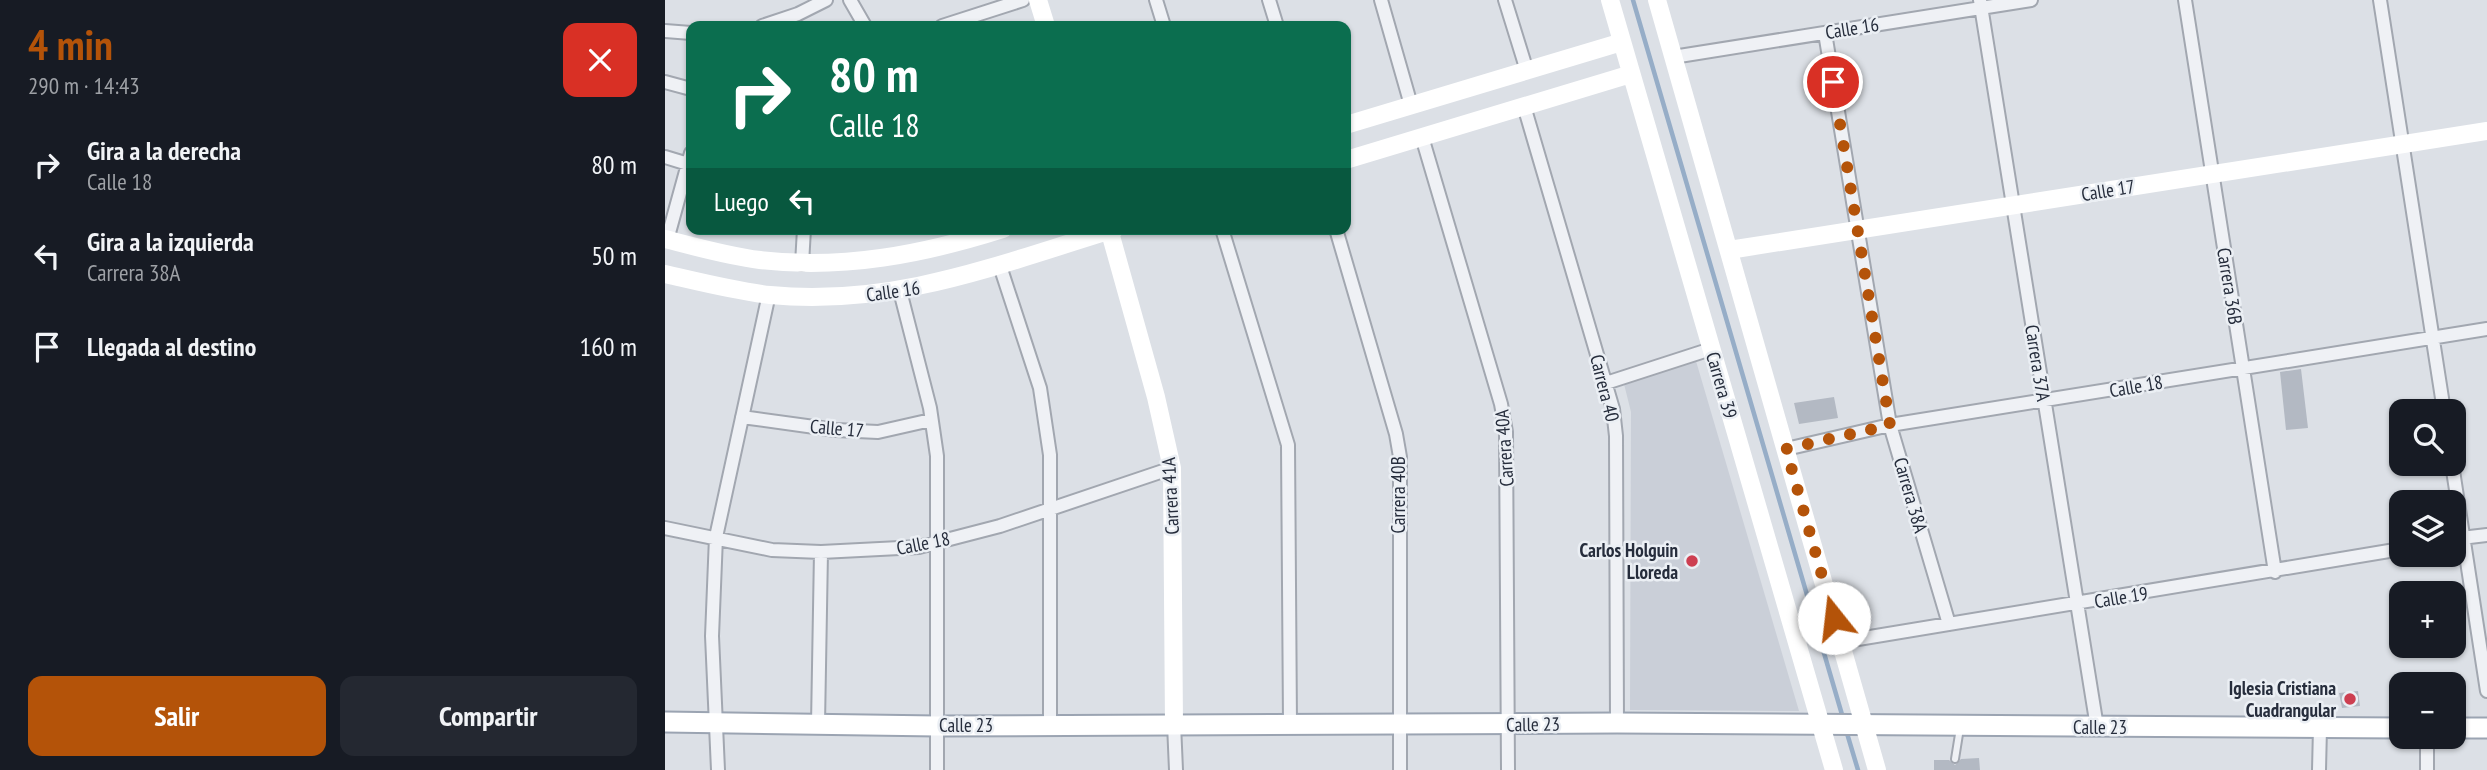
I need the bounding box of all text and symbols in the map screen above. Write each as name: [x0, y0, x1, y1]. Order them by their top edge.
street label: Calle 16: [1824, 12, 1880, 44]
text: 4 min: [28, 17, 113, 72]
button: close: [563, 23, 637, 97]
text: 80 m: [829, 42, 918, 106]
icon: right: [714, 49, 805, 140]
pin: [1803, 52, 1863, 112]
icon: arrive: [1814, 63, 1852, 101]
text: 290 m · 14:43: [28, 71, 140, 100]
text: Calle 18: [829, 104, 920, 146]
text: Gira a la derecha: [87, 134, 241, 167]
icon: right: [28, 146, 66, 184]
text: 80 m: [591, 148, 637, 181]
text: Calle 18: [87, 167, 152, 196]
street label: Calle 17: [2080, 174, 2136, 206]
icon: left: [783, 182, 821, 220]
text: Luego: [714, 185, 769, 218]
text: Gira a la izquierda: [87, 225, 254, 258]
icon: left: [28, 237, 66, 275]
text: 50 m: [591, 239, 637, 272]
street label: Carrera 36B: [2212, 246, 2248, 326]
text: Carrera 38A: [87, 258, 181, 287]
street label: Calle 16: [865, 275, 921, 307]
street label: Carrera 37A: [2020, 323, 2056, 403]
icon: arrive: [28, 328, 66, 366]
text: Llegada al destino: [87, 330, 256, 363]
text: 160 m: [579, 330, 637, 363]
street label: Carrera 39: [1701, 349, 1743, 421]
street label: Carrera 40: [1585, 352, 1625, 424]
street label: Calle 18: [2107, 370, 2165, 402]
map controls: [2389, 399, 2466, 749]
button: search: [2389, 399, 2466, 476]
street label: Carrera 40A: [1489, 409, 1519, 487]
street label: Calle 17: [809, 414, 865, 442]
street label: Carrera 38A: [1889, 455, 1933, 535]
street label: Carrera 40B: [1386, 456, 1410, 534]
street label: Carrera 41A: [1156, 457, 1184, 535]
button: layers: [2389, 490, 2466, 567]
street label: Calle 18: [894, 526, 952, 560]
place label: Carlos Holguin Lloreda: [1580, 538, 1678, 584]
marker: Carlos Holguin Lloreda: [1684, 553, 1700, 569]
position arrow: [1797, 581, 1871, 655]
street label: Calle 19: [2093, 581, 2149, 613]
button: +: [2389, 581, 2466, 658]
button: −: [2389, 672, 2466, 749]
button: Salir: [28, 676, 326, 756]
button: Compartir: [340, 676, 637, 756]
place label: Iglesia Cristiana Cuadrangular: [2229, 676, 2336, 722]
marker: Iglesia Cristiana Cuadrangular: [2342, 691, 2358, 707]
street label: Calle 23: [1506, 712, 1560, 736]
street label: Calle 23: [939, 713, 993, 737]
street label: Calle 23: [2073, 715, 2127, 739]

